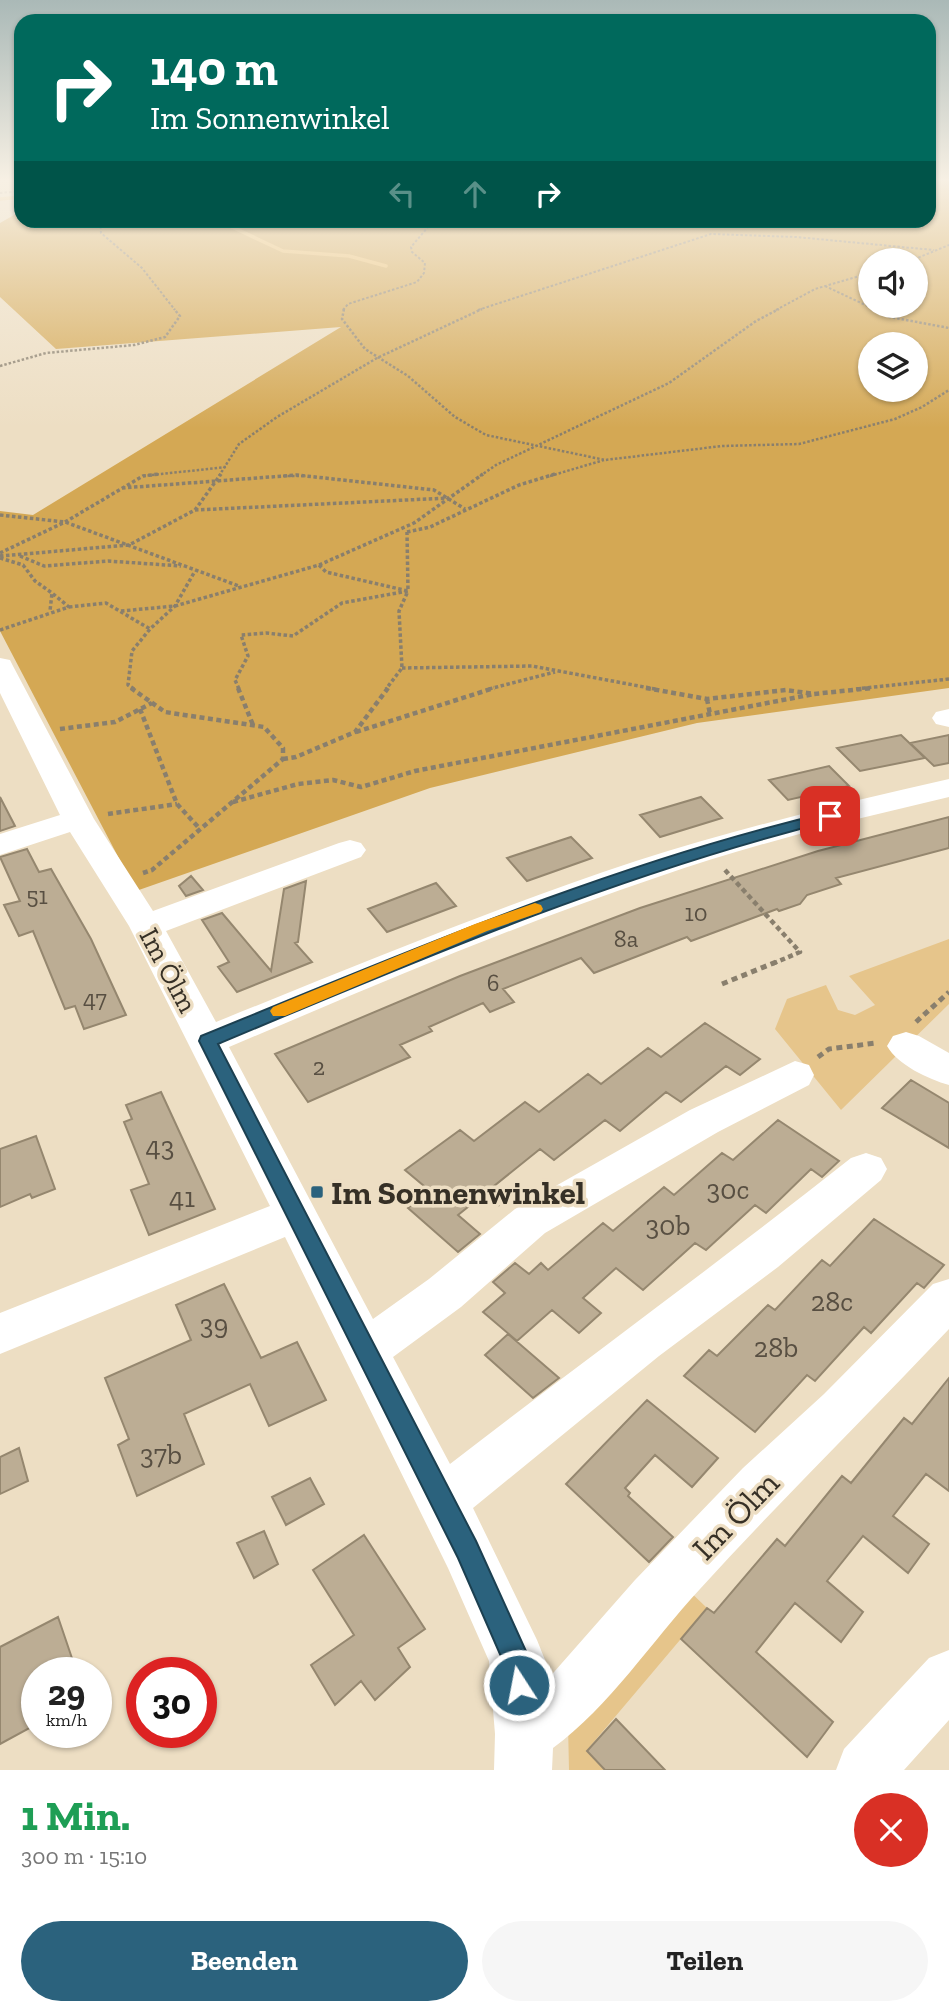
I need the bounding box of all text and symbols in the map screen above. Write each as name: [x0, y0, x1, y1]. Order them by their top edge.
text: 140 m: [150, 39, 278, 98]
icon: right: [35, 42, 126, 133]
text: Im Sonnenwinkel: [150, 99, 390, 137]
icon: left: [383, 175, 421, 213]
icon: ahead: [456, 175, 494, 213]
icon: right: [529, 175, 567, 213]
map controls: [858, 248, 928, 402]
button: sound: [858, 248, 928, 318]
button: layers: [858, 332, 928, 402]
pin: [800, 786, 860, 846]
icon: arrive: [811, 797, 849, 835]
house number: 51: [26, 881, 48, 910]
house number: 10: [684, 898, 708, 927]
street label: Im Ölm: [133, 922, 205, 1018]
house number: 8a: [614, 924, 639, 953]
house number: 6: [487, 968, 499, 997]
house number: 47: [83, 984, 107, 1013]
house number: 2: [313, 1052, 325, 1081]
house number: 43: [146, 1130, 174, 1163]
place label: Im Sonnenwinkel: [331, 1173, 585, 1212]
house number: 30c: [707, 1173, 749, 1206]
house number: 41: [169, 1181, 195, 1214]
marker: Im Sonnenwinkel: [309, 1184, 325, 1200]
house number: 30b: [646, 1209, 690, 1242]
house number: 28c: [811, 1285, 853, 1318]
house number: 39: [200, 1308, 228, 1341]
house number: 28b: [754, 1331, 798, 1364]
house number: 37b: [140, 1438, 182, 1471]
street label: Im Ölm: [684, 1463, 787, 1568]
position arrow: [482, 1648, 556, 1722]
speed limit sign: 30: [126, 1657, 217, 1748]
text: 29: [48, 1672, 85, 1714]
text: km/h: [46, 1709, 87, 1731]
text: 1 Min.: [21, 1790, 130, 1841]
button: close: [854, 1793, 928, 1867]
text: 300 m · 15:10: [21, 1842, 147, 1870]
button: Beenden: [21, 1921, 468, 2001]
button: Teilen: [482, 1921, 928, 2001]

